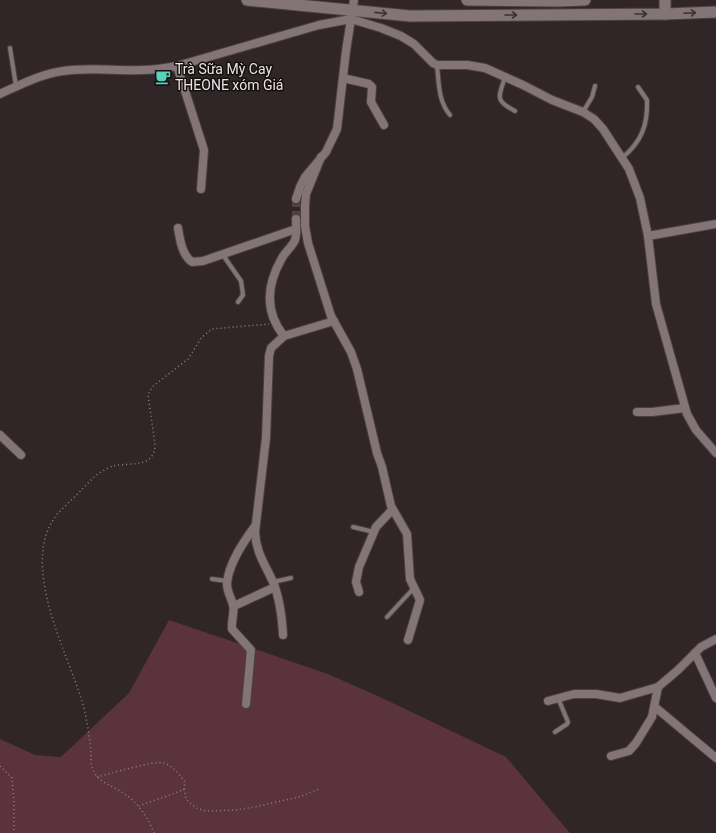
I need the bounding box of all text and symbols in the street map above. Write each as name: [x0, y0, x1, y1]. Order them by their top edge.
one-way arrow: [374, 9, 387, 17]
one-way arrow: [634, 10, 647, 18]
one-way arrow: [684, 10, 697, 17]
one-way arrow: [504, 11, 517, 19]
place label: Trà Sữa Mỳ Cay THEONE xóm Giá: [175, 61, 283, 93]
cafe icon: Trà Sữa Mỳ Cay THEONE xóm Giá: [154, 68, 172, 86]

